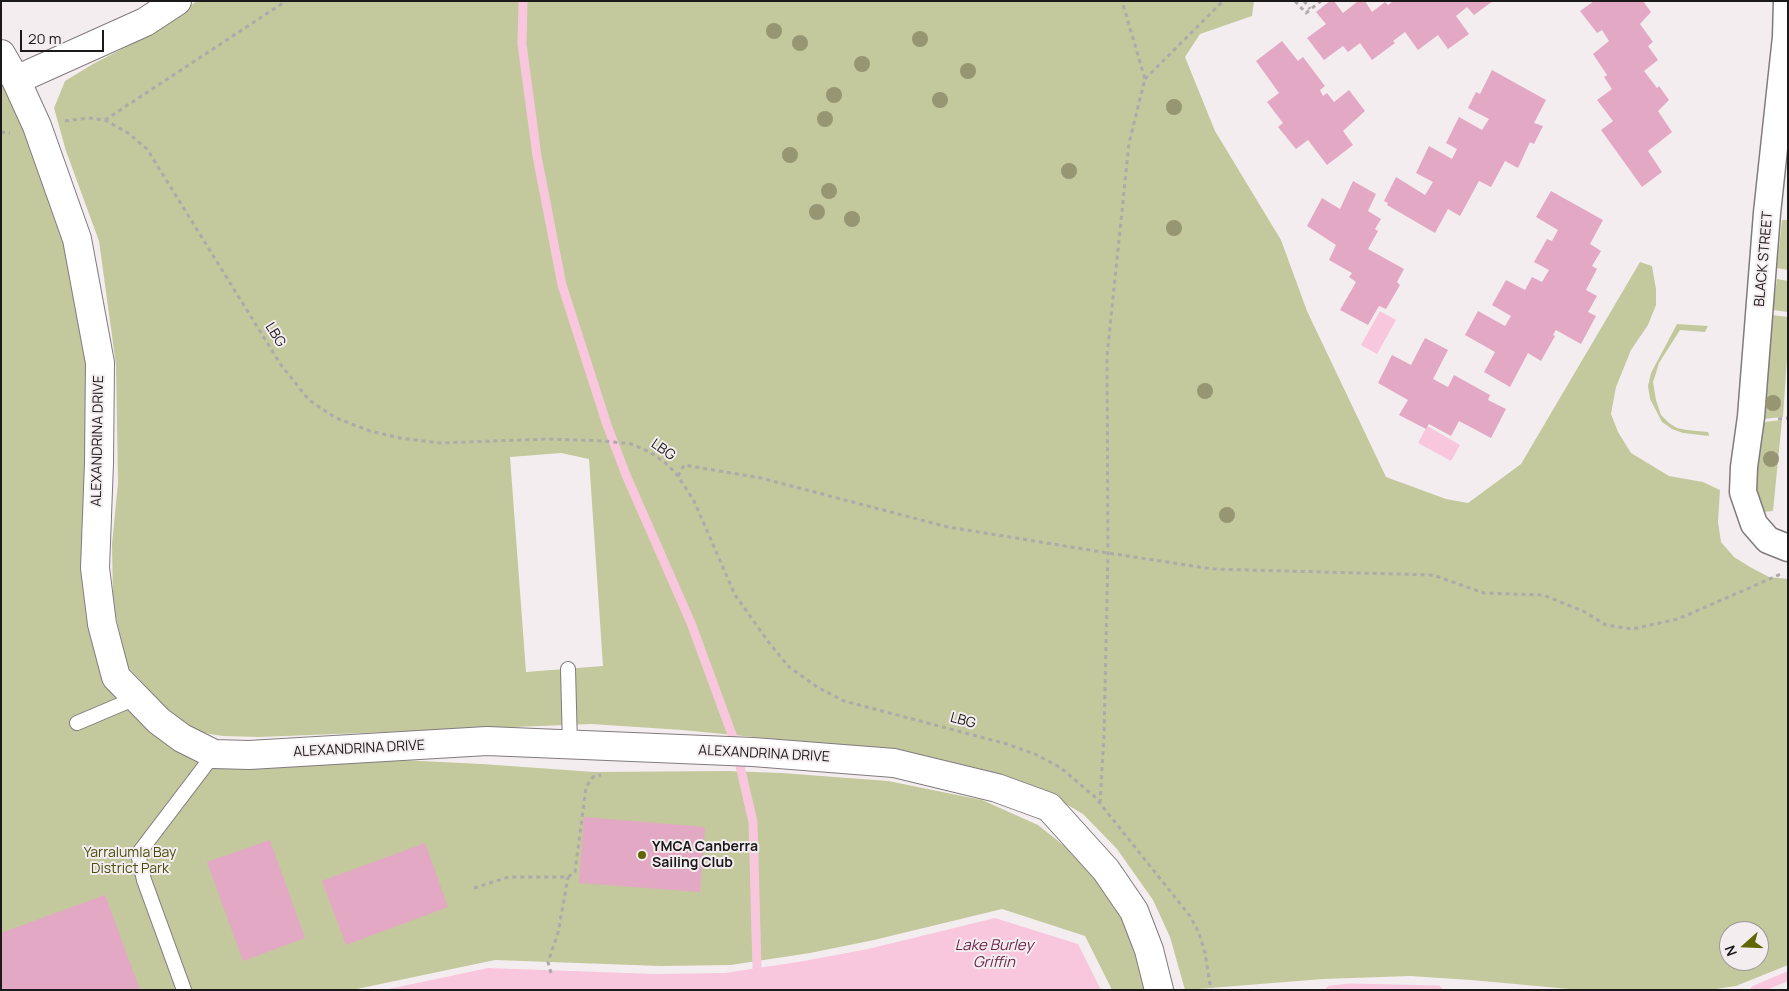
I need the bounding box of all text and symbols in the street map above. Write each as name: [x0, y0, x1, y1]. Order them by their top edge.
scale bar: [22, 20, 106, 52]
text: 20 m: [28, 28, 61, 49]
street label: BLACK STREET: [1751, 211, 1777, 307]
street label: LBG: [261, 320, 289, 350]
street label: ALEXANDRINA DRIVE: [88, 375, 108, 507]
street label: LBG: [648, 436, 678, 464]
street label: LBG: [948, 710, 978, 732]
street label: ALEXANDRINA DRIVE: [293, 737, 425, 761]
street label: ALEXANDRINA DRIVE: [698, 742, 830, 766]
place label: YMCA Canberra Sailing Club: [652, 839, 758, 872]
park label: Yarralumla Bay District Park: [84, 845, 176, 878]
marker: YMCA Canberra Sailing Club: [636, 849, 648, 861]
north arrow: [1719, 921, 1769, 971]
water label: Lake Burley Griffin: [955, 937, 1033, 972]
text: N: [1720, 943, 1741, 959]

